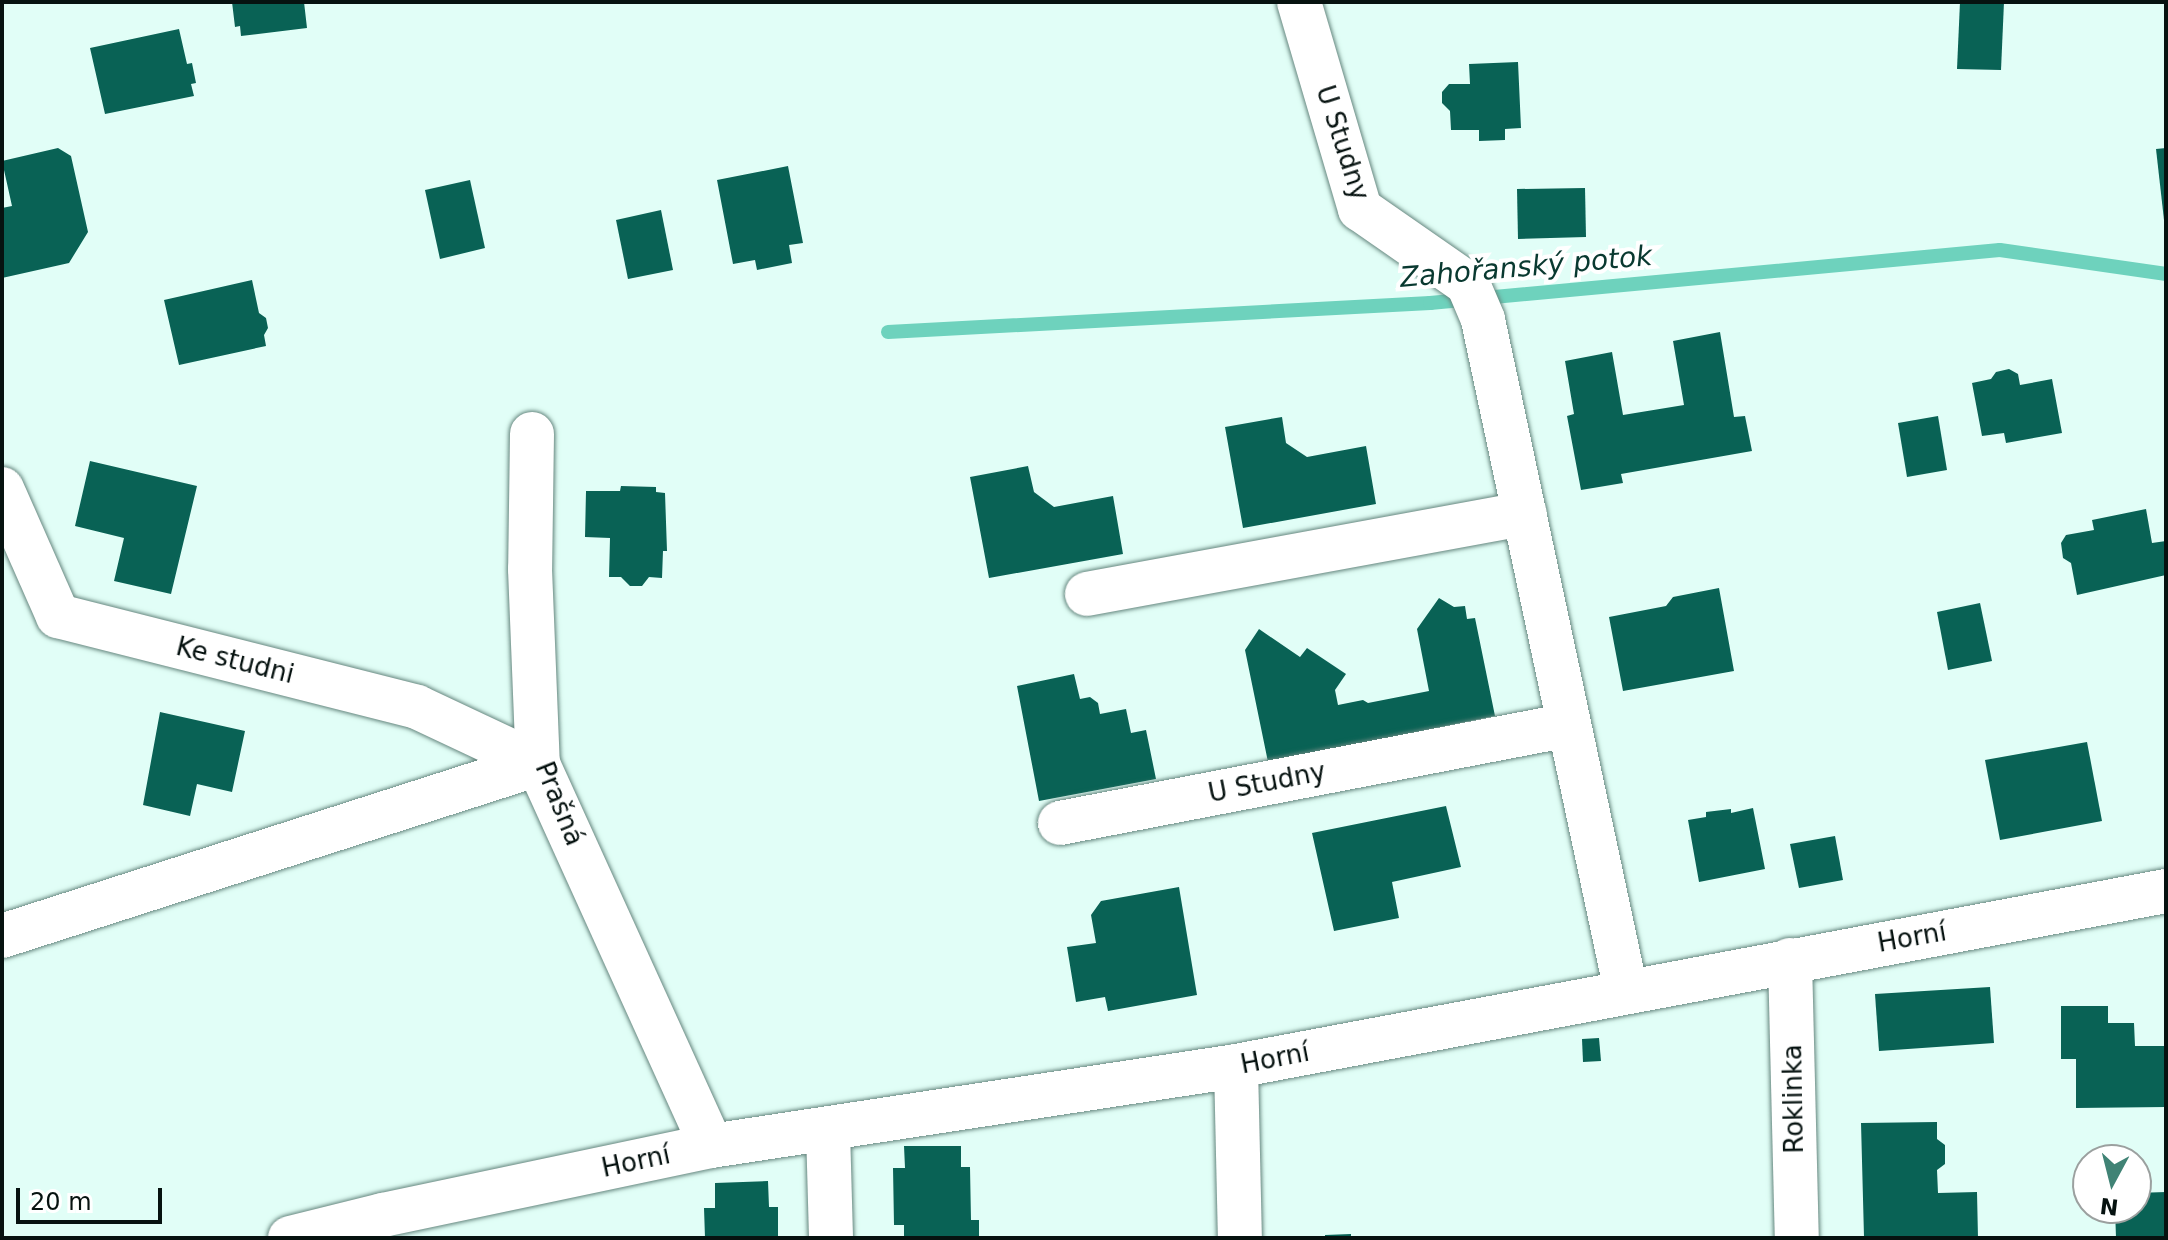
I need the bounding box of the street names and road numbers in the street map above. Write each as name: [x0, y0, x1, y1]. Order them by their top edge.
street label: U Studny: [1309, 82, 1375, 204]
street label: Ke studni: [173, 631, 297, 691]
street label: U Studny: [1206, 756, 1328, 810]
street label: Prašná: [528, 757, 590, 851]
street label: Horní: [1875, 917, 1949, 959]
street label: Horní: [1238, 1037, 1312, 1081]
street label: Roklinka: [1777, 1044, 1811, 1154]
street label: Horní: [599, 1140, 673, 1184]

